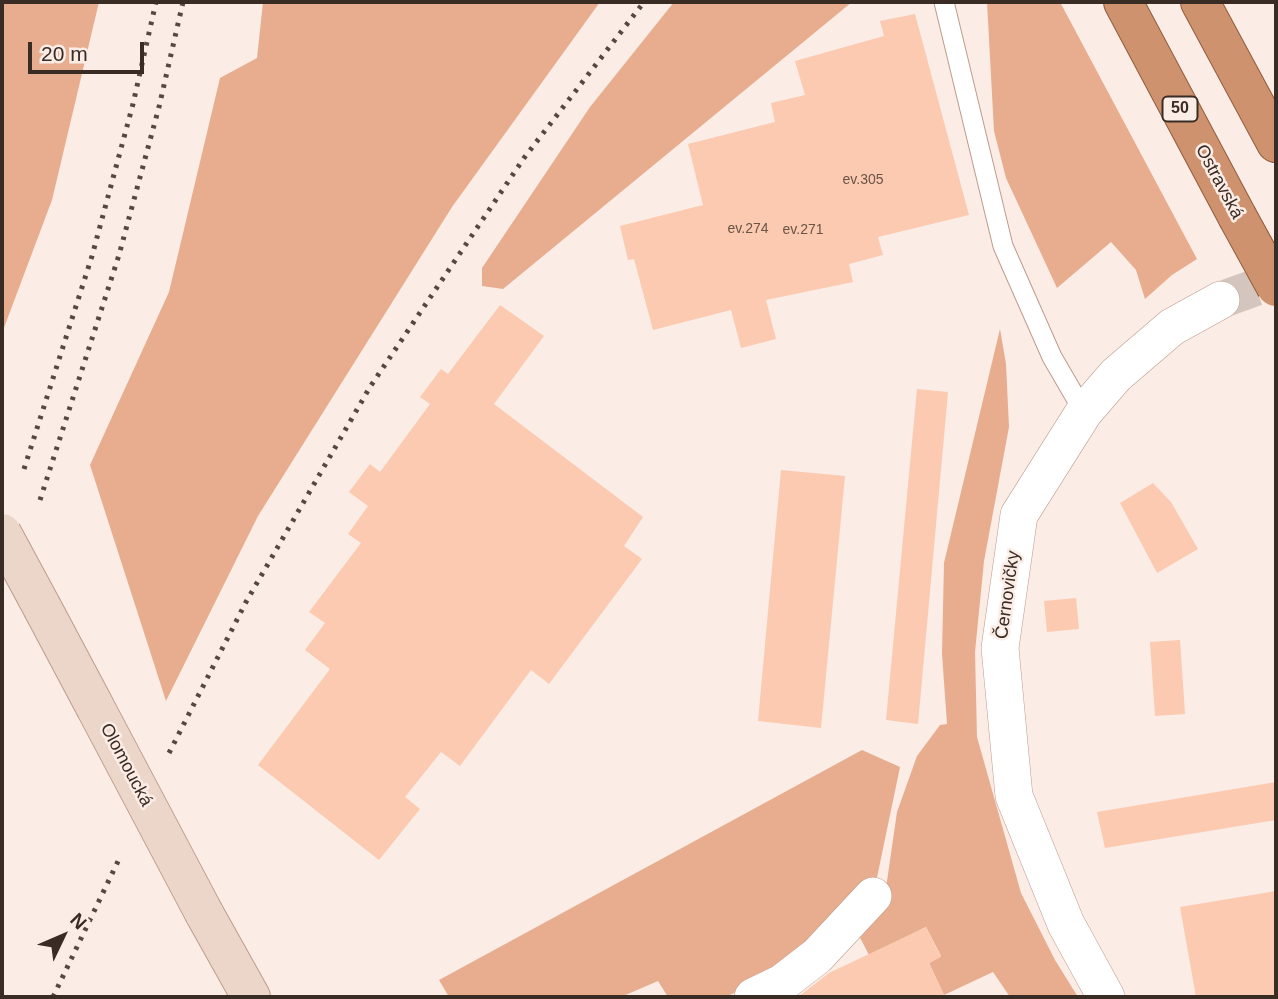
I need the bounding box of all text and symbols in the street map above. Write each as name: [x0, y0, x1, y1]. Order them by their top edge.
scale bar: [32, 28, 147, 72]
text: 20 m: [41, 42, 88, 65]
road number: 50: [1162, 96, 1198, 122]
street label: Ostravská: [1190, 141, 1248, 223]
house number: ev.305: [843, 172, 883, 188]
house number: ev.274: [728, 221, 768, 237]
house number: ev.271: [783, 222, 823, 238]
street label: Černovičky: [991, 549, 1025, 641]
street label: Olomoucká: [95, 720, 157, 810]
north arrow: [28, 901, 98, 971]
text: N: [66, 909, 91, 933]

